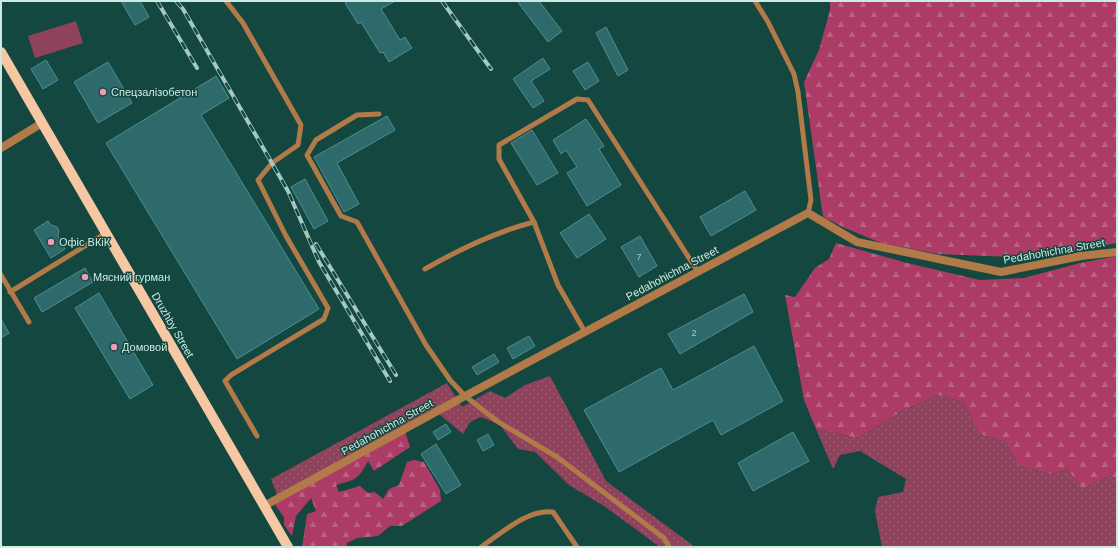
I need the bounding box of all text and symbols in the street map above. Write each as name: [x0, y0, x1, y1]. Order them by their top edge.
place label: Спецзалізобетон: [111, 86, 197, 98]
marker: Спецзалізобетон: [98, 87, 108, 97]
place label: Офіс ВКіК: [59, 236, 111, 248]
street label: Pedahohichna Street: [1002, 236, 1106, 266]
marker: Офіс ВКіК: [46, 237, 56, 247]
street label: Pedahohichna Street: [624, 244, 720, 302]
house number: 7: [636, 252, 642, 262]
place label: Мясний гурман: [93, 271, 170, 283]
marker: Мясний гурман: [80, 272, 90, 282]
street label: Druzhby Street: [149, 290, 197, 360]
house number: 2: [691, 328, 697, 338]
place label: Домовой: [122, 341, 167, 353]
marker: Домовой: [109, 342, 119, 352]
street label: Pedahohichna Street: [339, 397, 435, 457]

